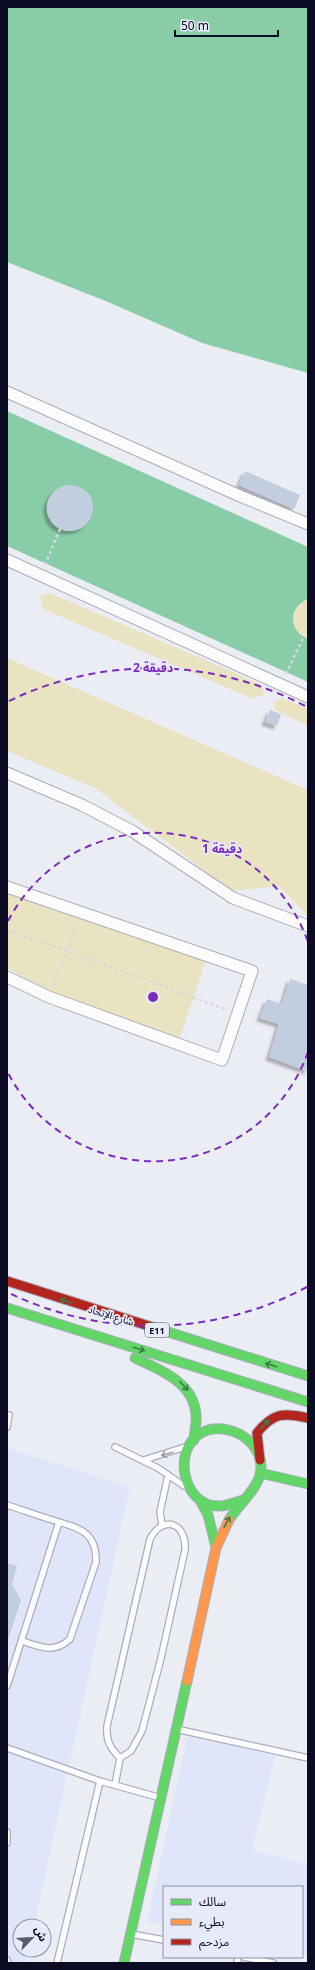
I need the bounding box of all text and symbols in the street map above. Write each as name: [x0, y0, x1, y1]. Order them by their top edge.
scale bar: [175, 12, 278, 38]
text: 50 m: [181, 17, 209, 34]
text: 2 دقيقة: [133, 659, 173, 676]
text: 1 دقيقة: [202, 840, 242, 857]
centre of rings: [146, 990, 160, 1004]
one-way arrow: [60, 1297, 73, 1304]
street label: شارع الإتحاد: [86, 1301, 136, 1330]
road number: E11: [145, 1323, 169, 1337]
one-way arrow: [133, 1346, 146, 1353]
one-way arrow: [264, 1361, 277, 1368]
one-way arrow: [178, 1381, 188, 1391]
one-way arrow: [261, 1419, 270, 1429]
one-way arrow: [161, 1451, 174, 1458]
one-way arrow: [224, 1517, 232, 1529]
legend: [163, 1886, 303, 1958]
text: سالك: [199, 1893, 226, 1910]
text: بطيء: [199, 1913, 225, 1932]
north arrow: [12, 1918, 52, 1958]
text: ش: [32, 1924, 51, 1944]
text: مزدحم: [199, 1933, 229, 1951]

